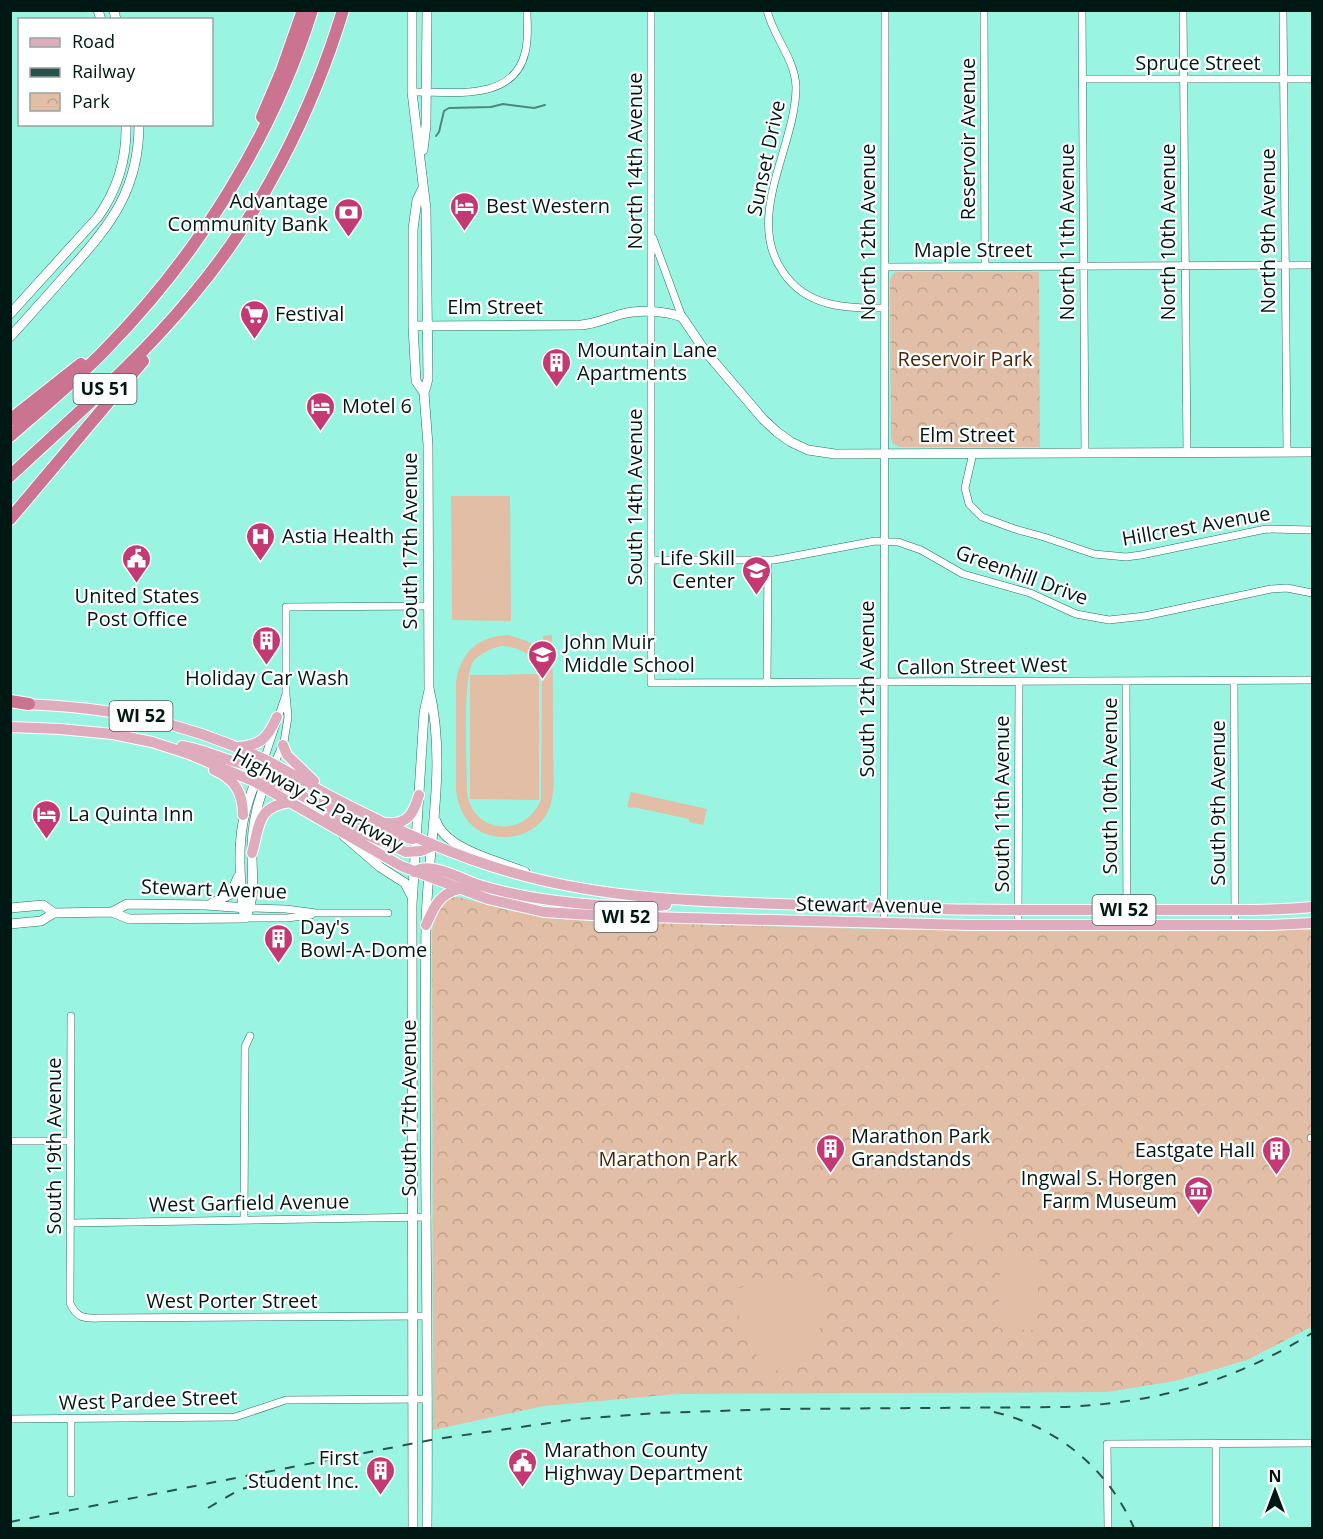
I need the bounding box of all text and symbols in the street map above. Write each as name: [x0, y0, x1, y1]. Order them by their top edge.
legend: [18, 18, 213, 126]
text: Road: [72, 29, 115, 53]
street label: Spruce Street: [1135, 49, 1261, 76]
street label: Reservoir Avenue: [954, 58, 981, 220]
text: Railway: [72, 59, 136, 83]
street label: North 14th Avenue: [621, 73, 648, 249]
text: Park: [72, 89, 110, 113]
street label: Sunset Drive: [740, 98, 791, 218]
street label: North 12th Avenue: [854, 144, 881, 320]
street label: North 11th Avenue: [1053, 144, 1080, 320]
street label: North 10th Avenue: [1154, 144, 1181, 320]
street label: North 9th Avenue: [1254, 148, 1281, 314]
place label: Advantage Community Bank: [168, 187, 328, 237]
hotel icon: Best Western: [449, 190, 481, 232]
place label: Best Western: [486, 192, 610, 219]
bank icon: Advantage Community Bank: [333, 196, 365, 238]
street label: Maple Street: [914, 236, 1032, 263]
street label: Elm Street: [447, 293, 543, 320]
supermarket icon: Festival: [238, 298, 270, 340]
place label: Festival: [275, 300, 344, 327]
place label: Mountain Lane Apartments: [577, 336, 717, 386]
park label: Reservoir Park: [898, 345, 1033, 372]
building icon: Mountain Lane Apartments: [540, 346, 572, 388]
road number: US 51: [74, 374, 136, 404]
hotel icon: Motel 6: [305, 390, 337, 432]
place label: Motel 6: [342, 392, 412, 419]
street label: South 14th Avenue: [621, 409, 648, 585]
street label: Elm Street: [919, 421, 1015, 448]
street label: South 17th Avenue: [396, 453, 423, 629]
street label: Hillcrest Avenue: [1120, 499, 1272, 552]
hospital icon: Astia Health: [245, 520, 277, 562]
place label: Astia Health: [282, 522, 394, 549]
street label: Greenhill Drive: [952, 538, 1092, 611]
public building icon: United States Post Office: [121, 542, 153, 584]
place label: Life Skill Center: [660, 544, 735, 594]
school or university icon: Life Skill Center: [740, 554, 772, 596]
place label: United States Post Office: [75, 582, 199, 632]
street label: South 12th Avenue: [853, 601, 880, 777]
building icon: Holiday Car Wash: [251, 624, 283, 666]
place label: John Muir Middle School: [562, 628, 695, 678]
school or university icon: John Muir Middle School: [527, 638, 559, 680]
street label: Callon Street West: [896, 651, 1068, 680]
place label: Holiday Car Wash: [185, 664, 349, 691]
street label: South 10th Avenue: [1096, 698, 1123, 874]
road number: WI 52: [110, 701, 172, 731]
street label: South 11th Avenue: [988, 716, 1015, 892]
street label: South 9th Avenue: [1204, 720, 1231, 886]
street label: Highway 52 Parkway: [228, 741, 409, 858]
hotel icon: La Quinta Inn: [31, 798, 63, 840]
place label: La Quinta Inn: [68, 800, 193, 827]
street label: Stewart Avenue: [141, 872, 287, 905]
street label: Stewart Avenue: [796, 890, 942, 919]
road number: WI 52: [1092, 895, 1156, 925]
road number: WI 52: [594, 902, 658, 932]
place label: Day's Bowl-A-Dome: [300, 913, 427, 963]
building icon: Day's Bowl-A-Dome: [263, 922, 295, 964]
street label: South 17th Avenue: [395, 1020, 422, 1196]
street label: South 19th Avenue: [40, 1058, 67, 1234]
place label: Marathon Park Grandstands: [851, 1122, 991, 1172]
building icon: Marathon Park Grandstands: [814, 1132, 846, 1174]
building icon: Eastgate Hall: [1260, 1134, 1292, 1176]
place label: Eastgate Hall: [1135, 1136, 1255, 1163]
park label: Marathon Park: [598, 1145, 738, 1172]
place label: Ingwal S. Horgen Farm Museum: [1021, 1164, 1177, 1214]
museum icon: Ingwal S. Horgen Farm Museum: [1182, 1174, 1214, 1216]
street label: West Garfield Avenue: [149, 1187, 349, 1218]
street label: West Porter Street: [146, 1287, 318, 1314]
street label: West Pardee Street: [58, 1383, 238, 1416]
place label: Marathon County Highway Department: [544, 1436, 742, 1486]
place label: First Student Inc.: [248, 1444, 359, 1494]
public building icon: Marathon County Highway Department: [507, 1446, 539, 1488]
building icon: First Student Inc.: [364, 1454, 396, 1496]
north arrow: [1245, 1461, 1305, 1521]
text: N: [1268, 1465, 1282, 1487]

